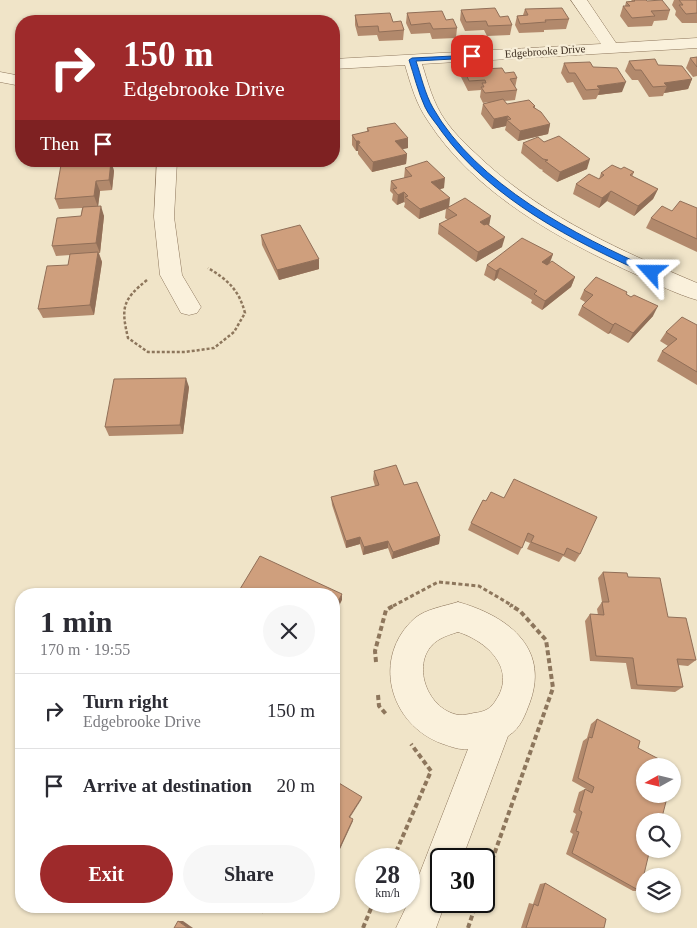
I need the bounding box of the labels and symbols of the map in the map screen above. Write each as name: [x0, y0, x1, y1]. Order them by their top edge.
pin: [451, 35, 493, 77]
street label: Edgebrooke Drive: [504, 42, 586, 60]
position arrow: [624, 245, 676, 297]
north arrow: [636, 758, 681, 802]
speed limit sign: 30: [430, 848, 495, 913]

